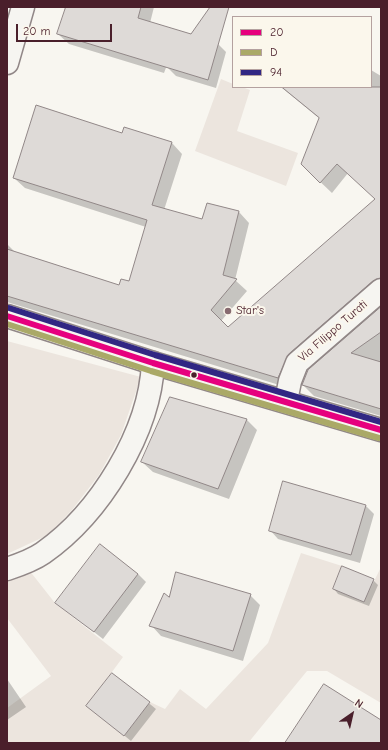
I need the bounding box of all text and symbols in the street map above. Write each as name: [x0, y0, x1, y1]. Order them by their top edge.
scale bar: [18, 16, 114, 42]
legend: [232, 16, 372, 88]
text: 20 m: [23, 24, 51, 38]
text: 20: [270, 25, 284, 39]
text: D: [270, 45, 278, 59]
text: 94: [270, 65, 282, 79]
street label: Via Filippo Turati: [296, 297, 370, 365]
place label: Star's: [236, 304, 264, 318]
marker: Star's: [223, 306, 233, 316]
unlabelled marker: [189, 370, 199, 380]
north arrow: [332, 694, 372, 734]
text: N: [352, 696, 366, 711]

